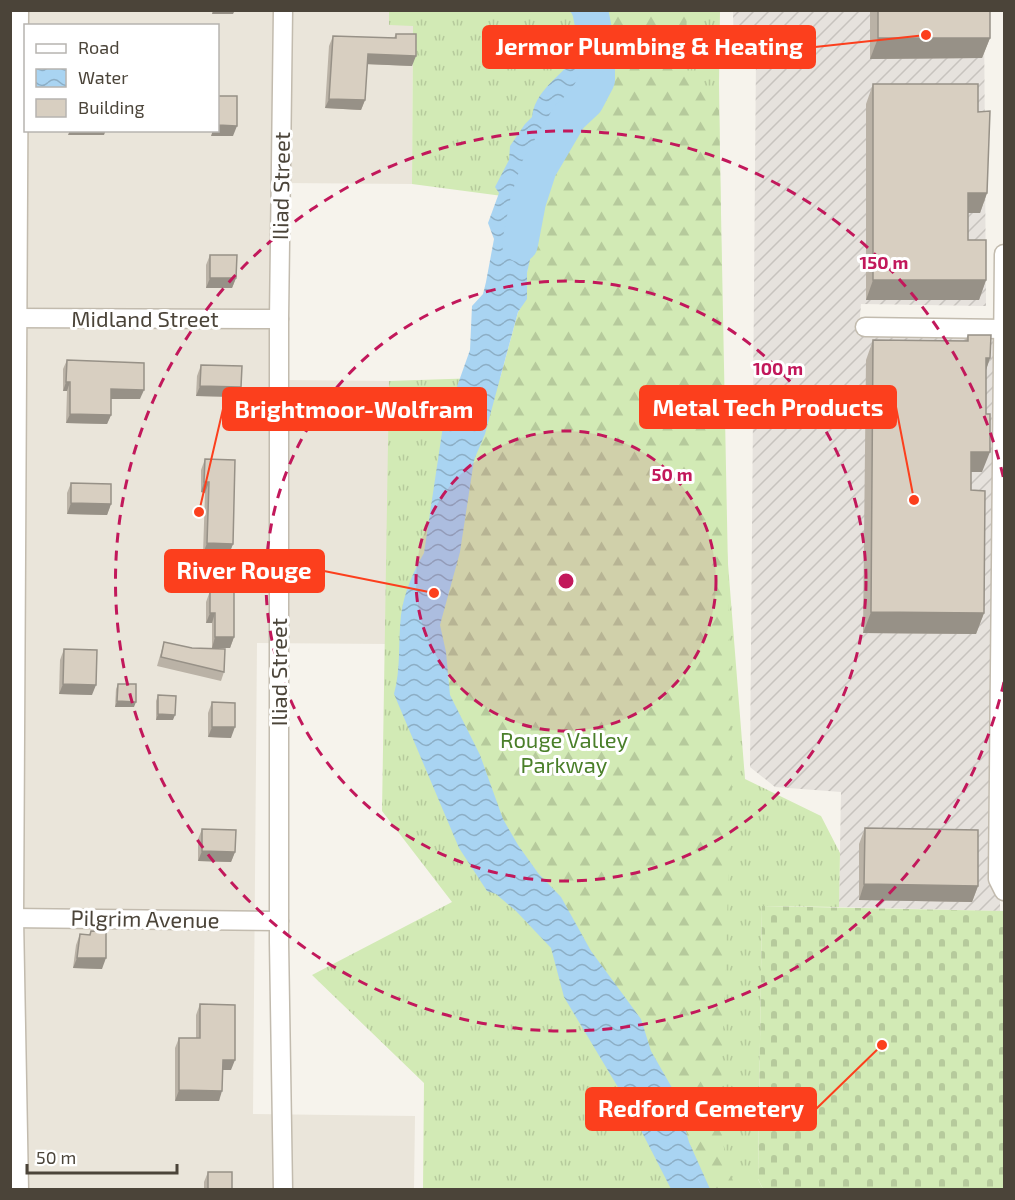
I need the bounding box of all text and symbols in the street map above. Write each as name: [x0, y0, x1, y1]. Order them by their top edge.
legend: [24, 24, 219, 132]
callout: Jermor Plumbing & Heating: [483, 26, 815, 68]
text: Jermor Plumbing & Heating: [495, 31, 803, 60]
text: Road: [78, 36, 119, 58]
text: Water: [78, 66, 128, 88]
text: Building: [78, 96, 145, 118]
street label: Iliad Street: [266, 132, 294, 240]
text: 150 m: [860, 251, 908, 273]
street label: Midland Street: [71, 305, 219, 331]
text: 100 m: [753, 357, 803, 379]
callout: Metal Tech Products: [640, 386, 896, 428]
callout: Brightmoor-Wolfram: [223, 388, 486, 430]
text: Metal Tech Products: [653, 392, 883, 421]
text: Brightmoor-Wolfram: [235, 394, 473, 423]
text: 50 m: [651, 463, 693, 485]
callout: River Rouge: [165, 550, 324, 592]
text: River Rouge: [176, 555, 312, 584]
centre of rings: [556, 571, 576, 591]
street label: Iliad Street: [265, 618, 291, 726]
park label: Rouge Valley Parkway: [500, 726, 628, 777]
street label: Pilgrim Avenue: [70, 904, 220, 932]
callout: Redford Cemetery: [586, 1088, 816, 1130]
text: Redford Cemetery: [598, 1093, 804, 1122]
scale bar: [27, 1137, 177, 1175]
text: 50 m: [36, 1146, 76, 1168]

